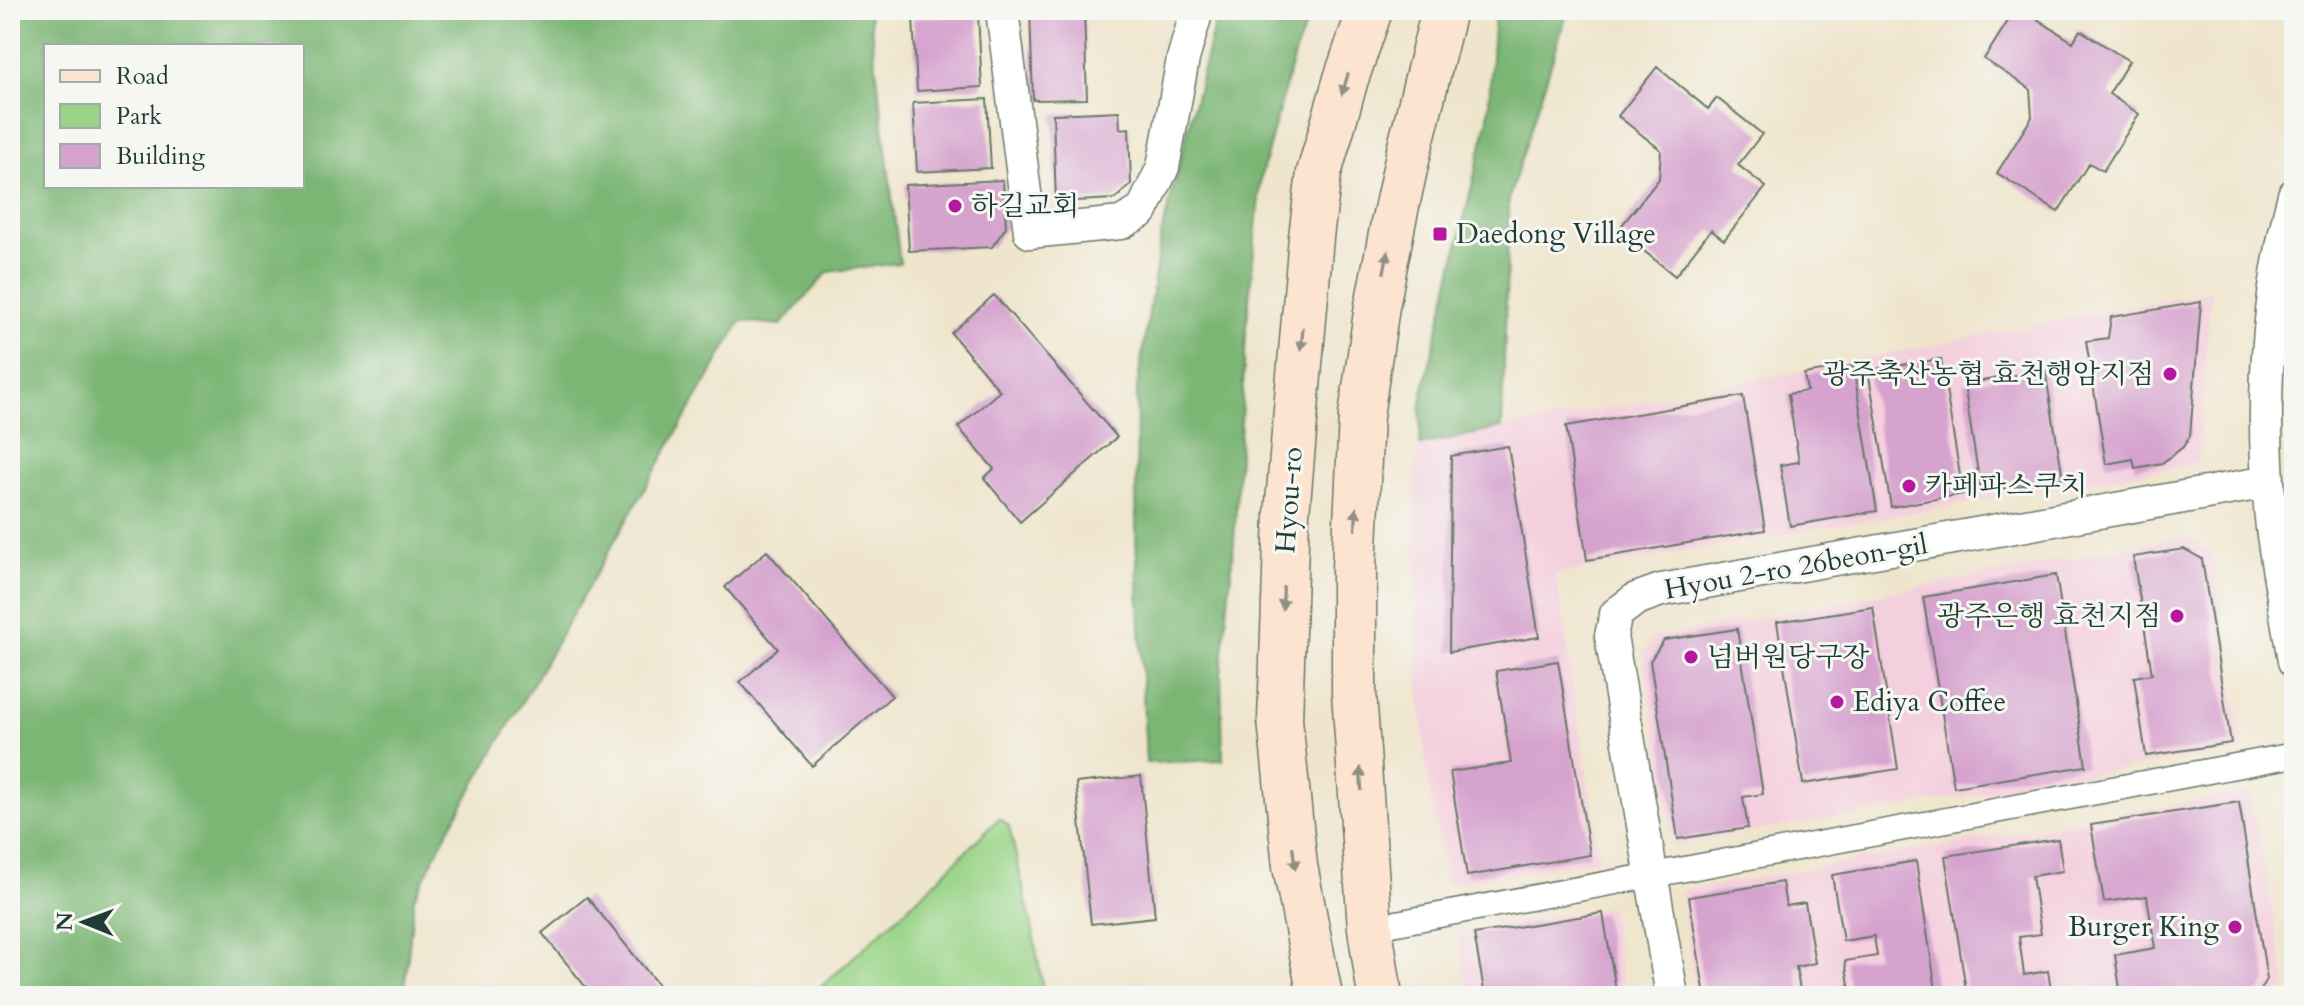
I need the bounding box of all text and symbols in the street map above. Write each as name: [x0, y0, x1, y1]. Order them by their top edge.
legend: [44, 44, 304, 188]
text: Road: [116, 60, 169, 93]
one-way arrow: [1338, 72, 1351, 96]
text: Park: [116, 100, 162, 133]
text: Building: [116, 140, 206, 173]
place label: 하길교회: [971, 187, 1079, 225]
marker: 하길교회: [946, 197, 964, 215]
place label: Daedong Village: [1456, 215, 1656, 253]
marker: Daedong Village: [1431, 225, 1449, 243]
one-way arrow: [1380, 249, 1393, 274]
one-way arrow: [1295, 327, 1308, 352]
place label: 광주축산농협 효천행암지점: [1822, 355, 2154, 393]
marker: 광주축산농협 효천행암지점: [2161, 365, 2179, 383]
street label: Hyou-ro: [1266, 446, 1312, 554]
place label: 카페파스쿠치: [1925, 467, 2087, 505]
marker: 카페파스쿠치: [1900, 477, 1918, 495]
one-way arrow: [1350, 506, 1363, 531]
street label: Hyou 2-ro 26beon-gil: [1661, 525, 1931, 609]
one-way arrow: [1277, 586, 1290, 611]
place label: 광주은행 효천지점: [1937, 597, 2161, 635]
marker: 광주은행 효천지점: [2168, 607, 2186, 625]
place label: 넘버원당구장: [1707, 638, 1869, 676]
marker: 넘버원당구장: [1682, 648, 1700, 666]
place label: Ediya Coffee: [1853, 683, 2006, 721]
marker: Ediya Coffee: [1828, 693, 1846, 711]
one-way arrow: [1355, 766, 1368, 791]
one-way arrow: [1288, 846, 1301, 871]
north arrow: [44, 882, 124, 962]
place label: Burger King: [2068, 908, 2219, 946]
text: N: [50, 912, 80, 931]
marker: Burger King: [2226, 918, 2244, 936]

